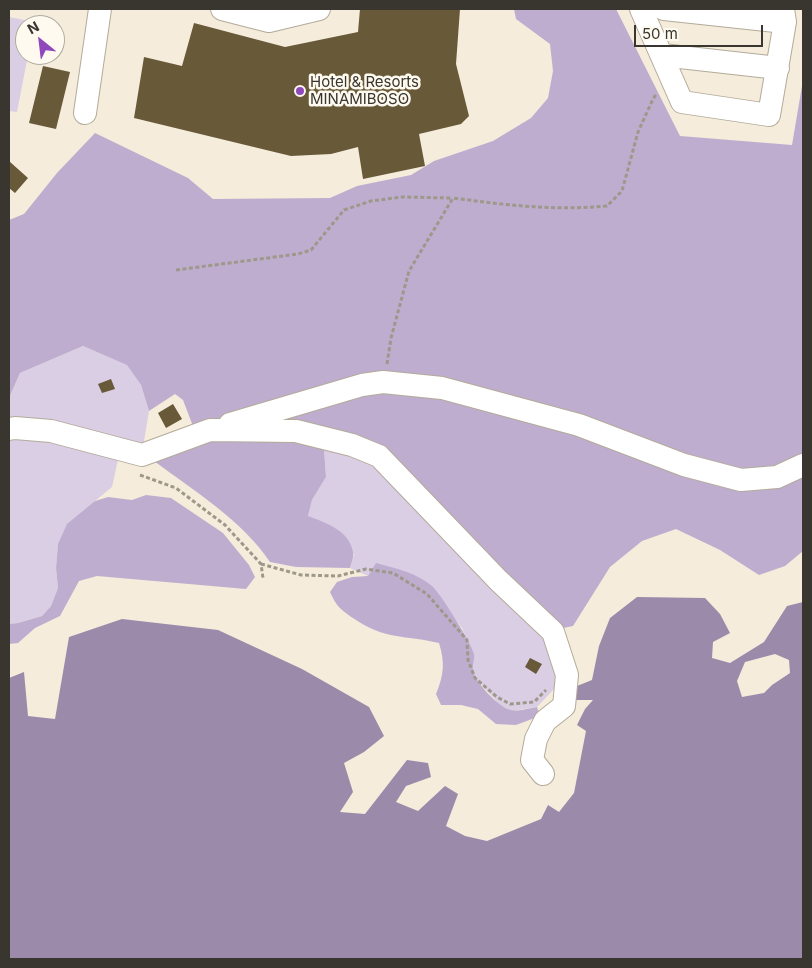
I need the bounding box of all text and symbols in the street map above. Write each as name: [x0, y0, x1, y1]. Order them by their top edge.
north arrow: [15, 15, 65, 65]
scale bar: [637, 15, 766, 47]
text: N: [24, 17, 42, 37]
text: 50 m: [642, 24, 678, 43]
place label: Hotel & Resorts MINAMIBOSO: [310, 73, 419, 108]
marker: Hotel & Resorts MINAMIBOSO: [294, 85, 306, 97]

